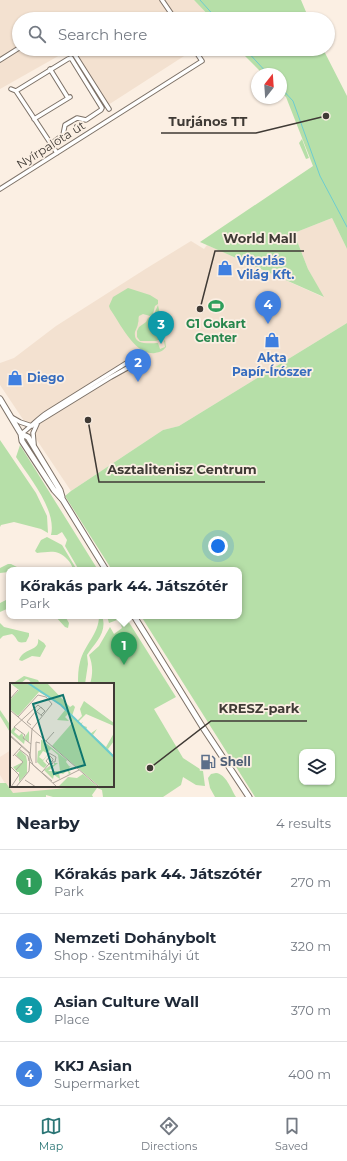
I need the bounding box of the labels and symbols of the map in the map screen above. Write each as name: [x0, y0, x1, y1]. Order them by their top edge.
north arrow: [251, 68, 287, 104]
callout: Turjános TT: [161, 108, 256, 133]
text: Turjános TT: [169, 113, 247, 129]
street label: Nyírpalota út: [14, 118, 88, 172]
callout: World Mall: [215, 226, 304, 251]
text: World Mall: [223, 230, 297, 246]
place label: Vitorlás Világ Kft.: [236, 253, 294, 282]
shop icon: Vitorlás Világ Kft.: [216, 259, 234, 277]
pin: 4: [255, 291, 281, 324]
sports icon: G1 Gokart Center: [207, 297, 225, 315]
pin: 3: [148, 311, 174, 344]
place label: G1 Gokart Center: [186, 316, 247, 345]
shop icon: Akta Papír-Írószer: [263, 331, 281, 349]
pin: 2: [125, 349, 151, 382]
place label: Akta Papír-Írószer: [232, 350, 312, 379]
shop icon: Diego: [6, 369, 24, 387]
place label: Diego: [27, 370, 64, 385]
callout: Asztalitenisz Centrum: [99, 457, 265, 482]
text: Asztalitenisz Centrum: [106, 461, 257, 477]
your location: [208, 536, 228, 556]
pin: 1: [111, 632, 137, 665]
inset map: [10, 683, 114, 787]
callout: KRESZ-park: [211, 696, 307, 721]
text: KRESZ-park: [219, 700, 300, 716]
fuel station icon: Shell: [199, 753, 217, 771]
place label: Shell: [220, 754, 251, 769]

